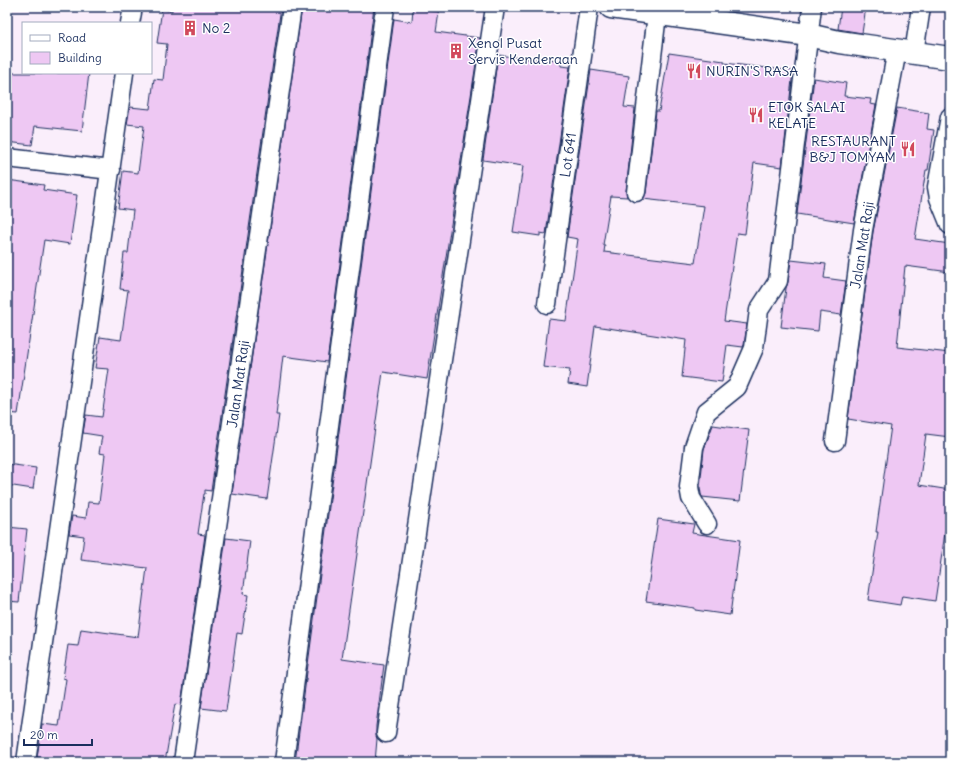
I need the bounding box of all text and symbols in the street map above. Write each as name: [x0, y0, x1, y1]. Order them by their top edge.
building icon: No 2: [181, 19, 199, 37]
place label: No 2: [202, 19, 231, 37]
legend: [22, 22, 152, 74]
text: Road: [58, 30, 86, 45]
place label: Xenol Pusat Servis Kenderaan: [468, 34, 578, 68]
building icon: Xenol Pusat Servis Kenderaan: [447, 42, 465, 60]
text: Building: [58, 50, 102, 65]
restaurant icon: NURIN'S RASA: [685, 62, 703, 80]
place label: NURIN'S RASA: [706, 62, 798, 80]
place label: ETOK SALAI KELATE: [768, 98, 845, 132]
restaurant icon: ETOK SALAI KELATE: [747, 106, 765, 124]
street label: Lot 641: [556, 132, 580, 178]
place label: RESTAURANT B&J TOMYAM: [809, 132, 896, 166]
restaurant icon: RESTAURANT B&J TOMYAM: [899, 140, 917, 158]
street label: Jalan Mat Raji: [846, 200, 878, 290]
street label: Jalan Mat Raji: [223, 339, 253, 429]
scale bar: [24, 721, 92, 747]
text: 20 m: [30, 727, 58, 742]

